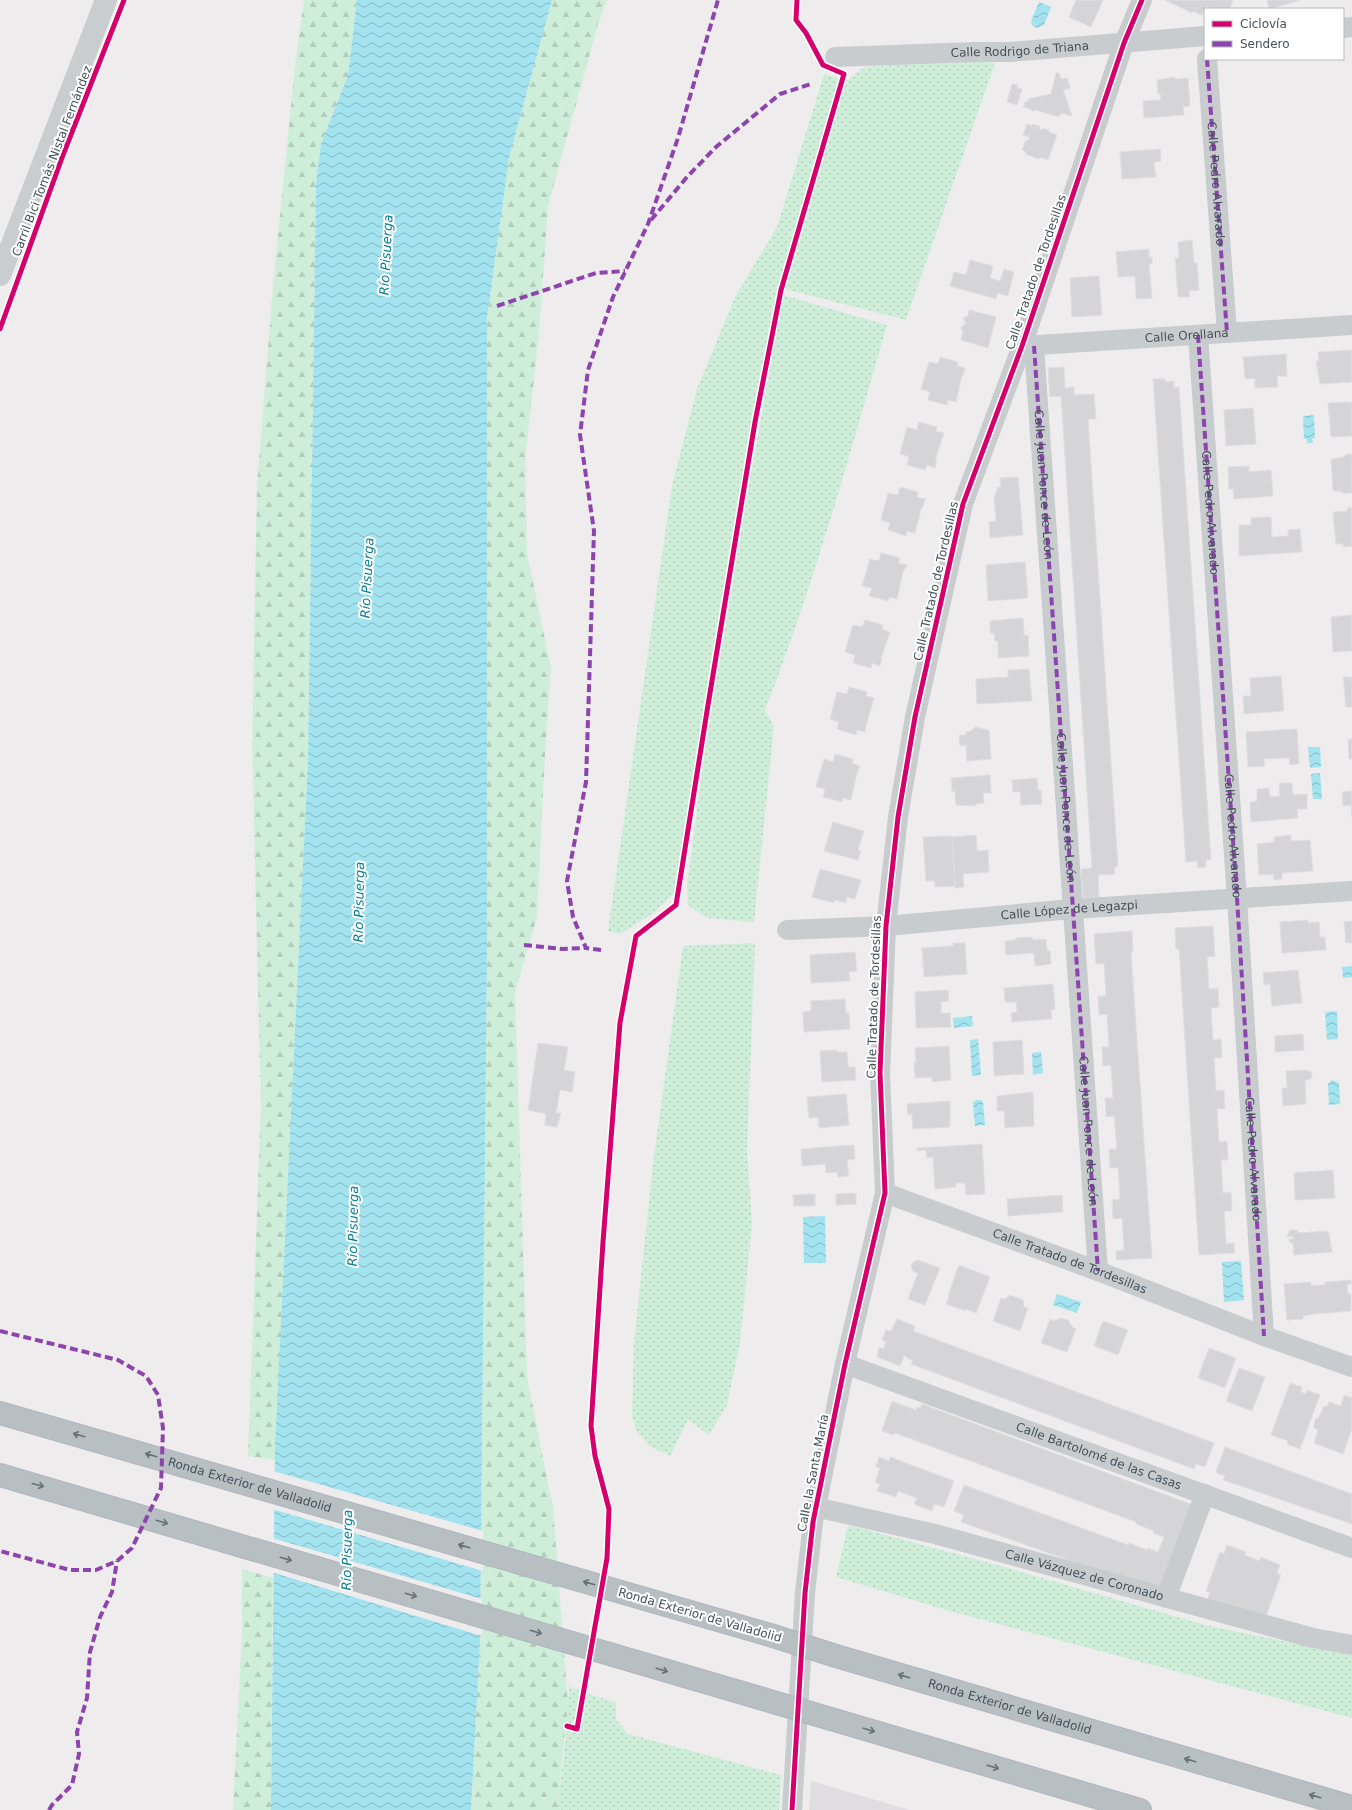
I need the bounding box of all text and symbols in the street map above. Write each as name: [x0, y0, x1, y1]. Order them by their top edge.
legend: [1204, 8, 1344, 60]
text: Ciclovía: [1240, 17, 1287, 31]
text: Sendero: [1240, 37, 1290, 51]
street label: Calle Rodrigo de Triana: [950, 39, 1089, 60]
street label: Carril Bici Tomás Nistal Fernández: [9, 64, 95, 258]
street label: Calle Pedro Alvarado: [1205, 121, 1228, 246]
street label: Calle Tratado de Tordesillas: [1003, 193, 1069, 351]
water label: Río Pisuerga: [376, 214, 396, 296]
street label: Calle Orellana: [1144, 326, 1229, 345]
street label: Calle Juan Ponce de León: [1031, 409, 1056, 560]
street label: Calle Pedro Alvarado: [1199, 450, 1222, 575]
street label: Calle Tratado de Tordesillas: [911, 500, 961, 662]
water label: Río Pisuerga: [357, 537, 377, 619]
street label: Calle Juan Ponce de León: [1054, 732, 1078, 884]
street label: Calle Pedro Alvarado: [1221, 773, 1244, 898]
water label: Río Pisuerga: [351, 861, 367, 943]
street label: Calle López de Legazpi: [1000, 898, 1138, 922]
street label: Calle Tratado de Tordesillas: [864, 915, 884, 1079]
street label: Calle Juan Ponce de León: [1076, 1055, 1101, 1207]
street label: Calle Pedro Alvarado: [1242, 1097, 1264, 1222]
water label: Río Pisuerga: [345, 1185, 361, 1267]
street label: Calle Tratado de Tordesillas: [991, 1226, 1149, 1296]
street label: Calle la Santa María: [795, 1413, 831, 1533]
street label: Calle Bartolomé de las Casas: [1014, 1420, 1184, 1493]
one-way arrow: [73, 1431, 86, 1438]
one-way arrow: [145, 1451, 158, 1458]
street label: Ronda Exterior de Valladolid: [166, 1455, 333, 1515]
one-way arrow: [31, 1482, 44, 1489]
water label: Río Pisuerga: [339, 1509, 355, 1591]
one-way arrow: [155, 1519, 168, 1526]
one-way arrow: [458, 1542, 471, 1549]
street label: Calle Vázquez de Coronado: [1004, 1547, 1165, 1604]
one-way arrow: [280, 1555, 293, 1563]
one-way arrow: [582, 1579, 595, 1586]
street label: Ronda Exterior de Valladolid: [617, 1585, 783, 1645]
one-way arrow: [404, 1592, 417, 1599]
one-way arrow: [529, 1629, 542, 1636]
one-way arrow: [656, 1666, 669, 1674]
one-way arrow: [898, 1672, 911, 1679]
street label: Ronda Exterior de Valladolid: [926, 1676, 1093, 1737]
one-way arrow: [862, 1727, 875, 1734]
one-way arrow: [1184, 1756, 1197, 1763]
one-way arrow: [987, 1764, 1000, 1771]
one-way arrow: [1308, 1792, 1321, 1799]

